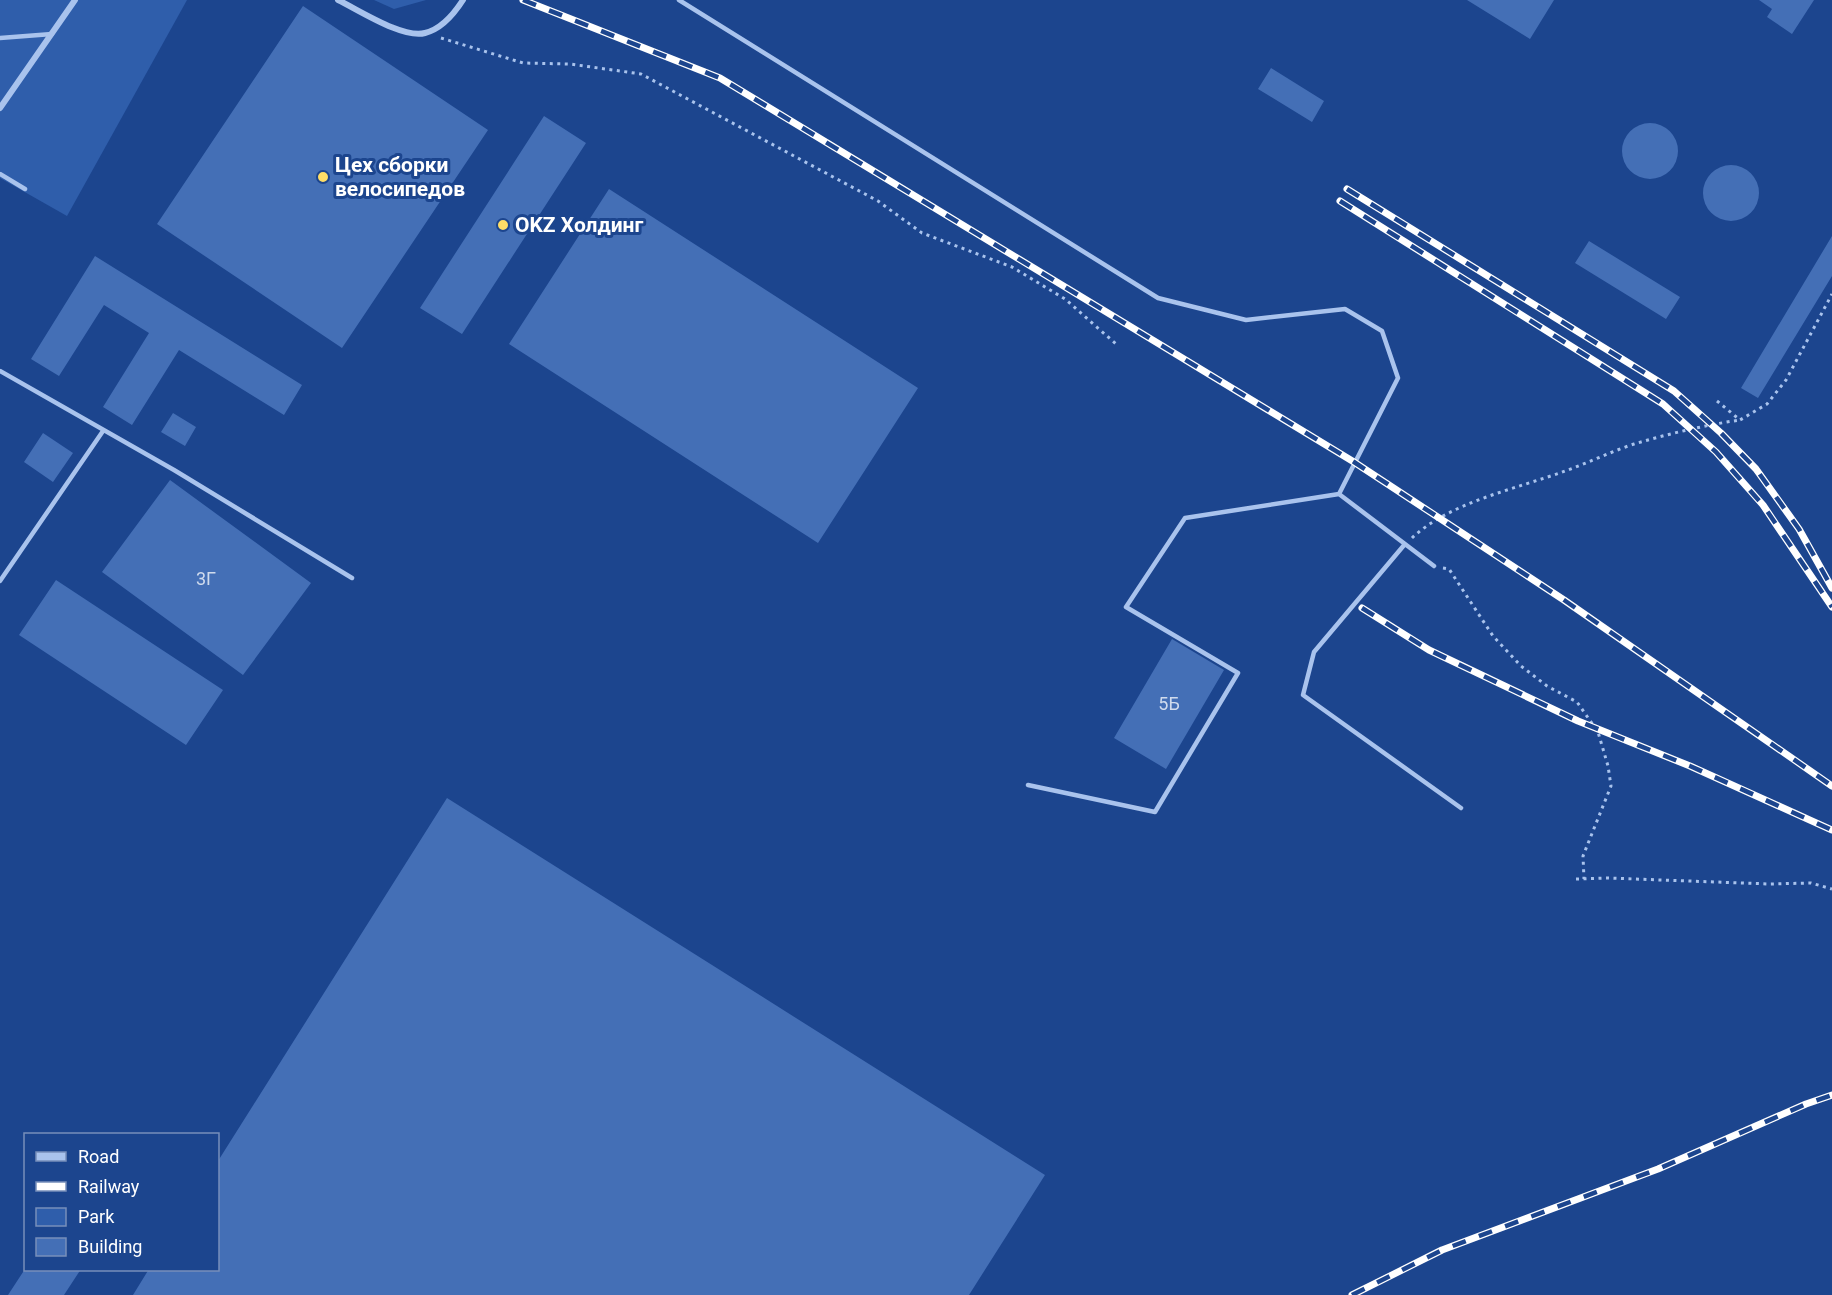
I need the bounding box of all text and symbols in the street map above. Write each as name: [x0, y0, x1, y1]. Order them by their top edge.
place label: Цех сборки велосипедов: [335, 153, 465, 201]
marker: Цех сборки велосипедов: [316, 170, 330, 184]
place label: OKZ Холдинг: [515, 213, 643, 237]
marker: OKZ Холдинг: [496, 218, 510, 232]
house number: 3Г: [196, 568, 216, 589]
house number: 5Б: [1158, 693, 1180, 714]
legend: [24, 1133, 219, 1271]
text: Road: [78, 1146, 119, 1167]
text: Railway: [78, 1176, 140, 1197]
text: Park: [78, 1206, 115, 1227]
text: Building: [78, 1236, 142, 1257]

